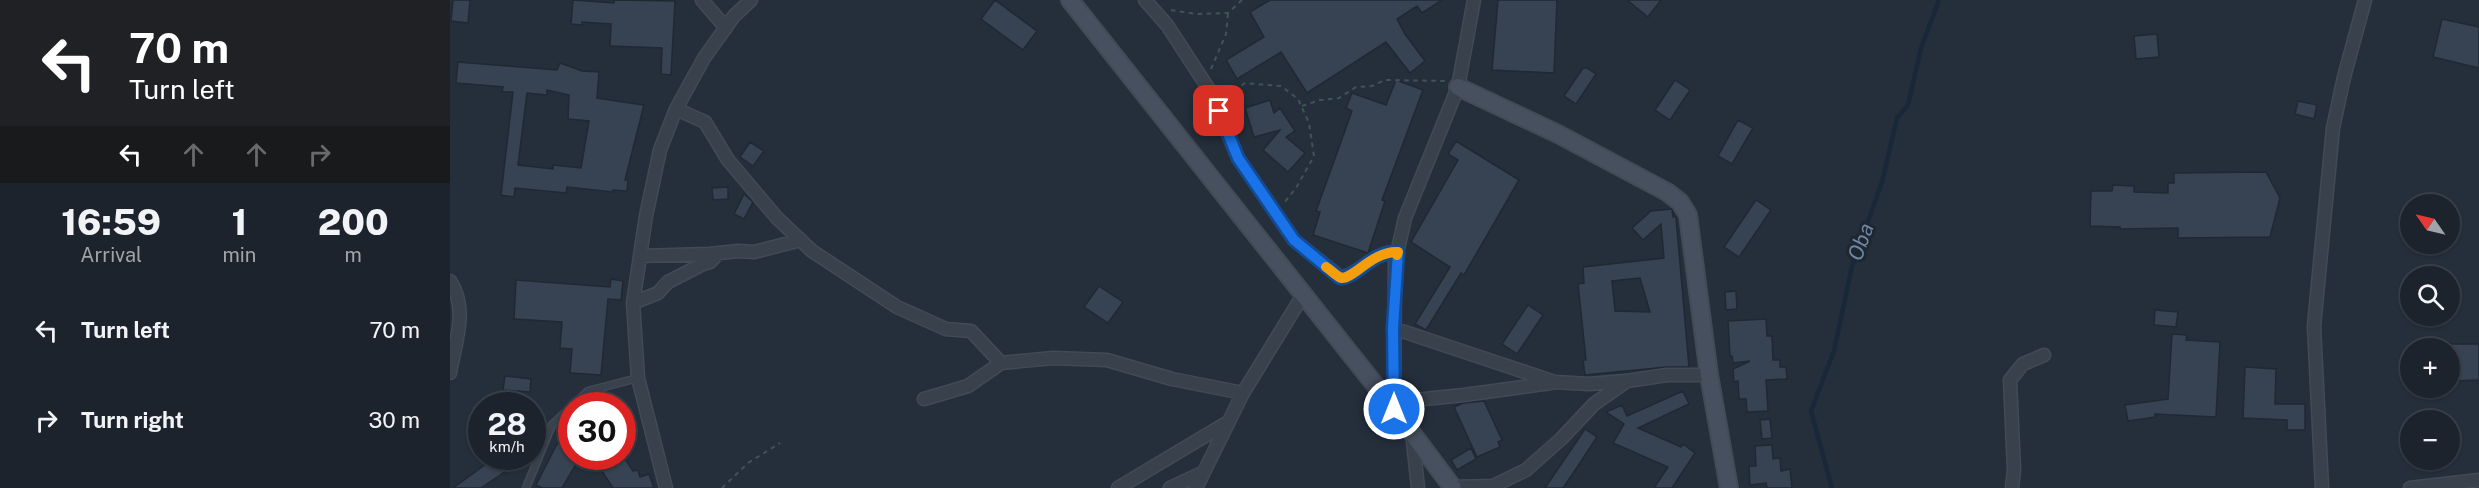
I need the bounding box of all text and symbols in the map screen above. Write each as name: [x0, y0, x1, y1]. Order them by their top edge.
text: 70 m: [129, 23, 229, 72]
icon: left: [30, 24, 108, 102]
text: Turn left: [129, 73, 235, 105]
pin: [1193, 85, 1244, 136]
icon: arrive: [1202, 94, 1235, 127]
icon: left: [114, 138, 147, 171]
icon: ahead: [177, 138, 210, 171]
icon: ahead: [240, 138, 273, 171]
icon: right: [303, 138, 336, 171]
north arrow: [2400, 194, 2460, 254]
map controls: [2400, 194, 2460, 470]
text: 16:59: [61, 201, 161, 243]
text: 1: [232, 201, 247, 243]
text: 200: [318, 201, 389, 243]
water label: Oba: [1842, 220, 1879, 264]
text: Arrival: [80, 243, 142, 267]
text: min: [222, 243, 256, 267]
text: m: [345, 243, 362, 267]
button: search: [2400, 266, 2460, 326]
icon: left: [30, 314, 63, 347]
text: Turn left: [81, 317, 170, 343]
text: 70 m: [369, 317, 420, 343]
button: +: [2400, 338, 2460, 398]
position arrow: [1362, 377, 1426, 441]
speed limit sign: 30: [558, 392, 636, 470]
icon: right: [30, 404, 63, 437]
text: 28: [487, 406, 527, 442]
text: Turn right: [81, 407, 184, 433]
text: 30 m: [368, 407, 420, 433]
button: −: [2400, 410, 2460, 470]
text: km/h: [489, 438, 525, 455]

